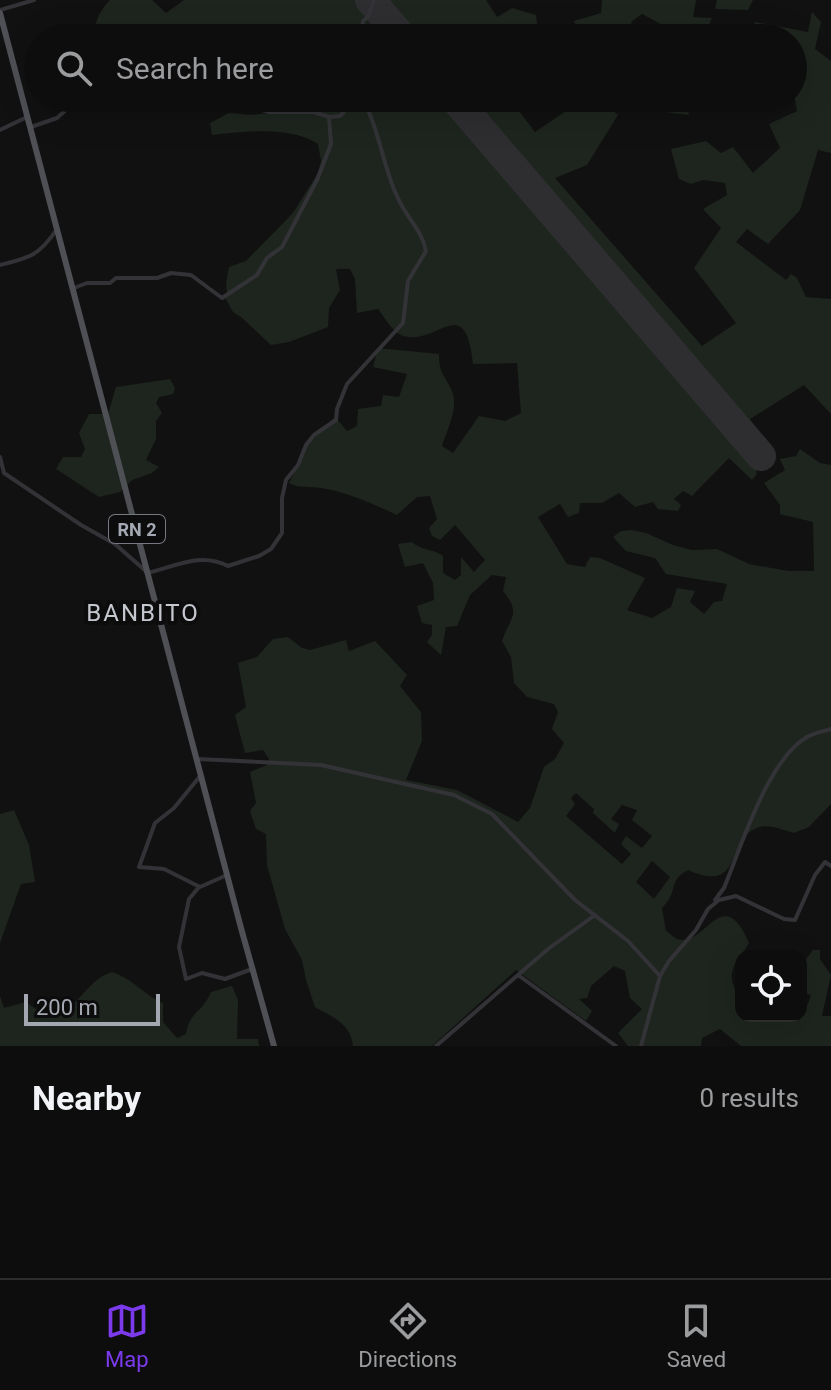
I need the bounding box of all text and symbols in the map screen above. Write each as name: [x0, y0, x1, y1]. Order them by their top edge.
search box: [24, 24, 807, 112]
icon: search: [52, 46, 96, 90]
text: Search here: [116, 51, 274, 86]
road number: RN 2: [109, 515, 165, 543]
district label: BANBITO: [86, 599, 200, 627]
map controls: [735, 950, 807, 1022]
button: locate: [735, 950, 807, 1022]
scale bar: [24, 990, 160, 1026]
text: 200 m: [36, 995, 98, 1020]
text: Nearby: [32, 1078, 141, 1118]
text: 0 results: [700, 1083, 799, 1113]
tab: Map: [105, 1299, 149, 1372]
tab: Directions: [358, 1299, 457, 1372]
tab: Saved: [667, 1299, 726, 1372]

